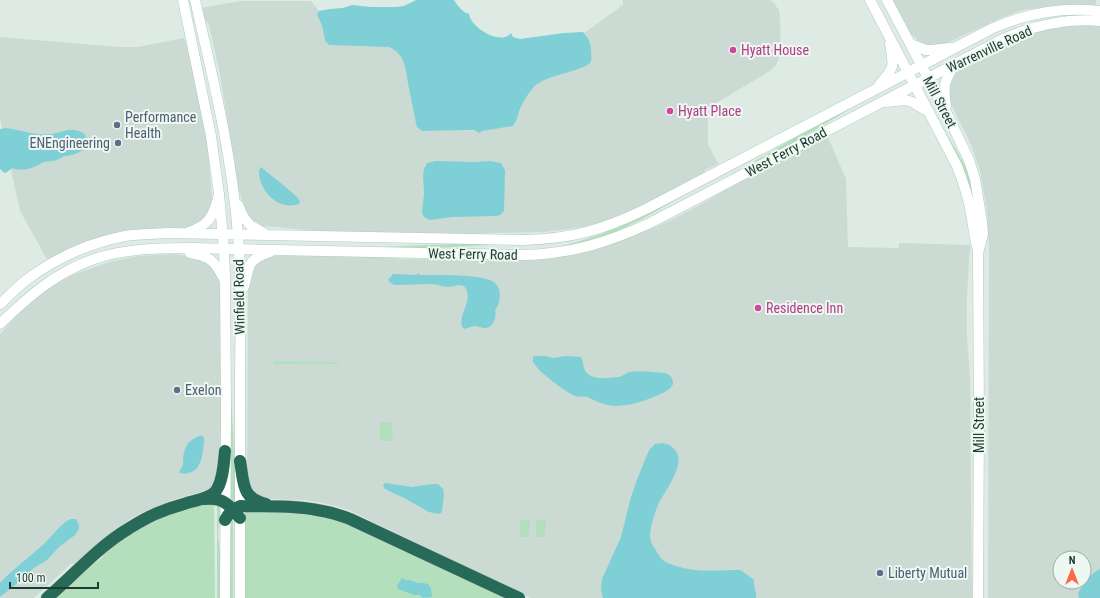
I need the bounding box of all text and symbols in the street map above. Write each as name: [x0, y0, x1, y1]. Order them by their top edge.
street label: Warrenville Road: [944, 22, 1034, 76]
place label: Hyatt House: [741, 42, 809, 58]
marker: Hyatt House: [728, 45, 738, 55]
street label: Mill Street: [920, 73, 960, 131]
place label: Hyatt Place: [678, 103, 742, 119]
marker: Hyatt Place: [665, 106, 675, 116]
place label: Performance Health: [125, 109, 197, 141]
marker: Performance Health: [112, 120, 122, 130]
street label: West Ferry Road: [743, 124, 829, 180]
place label: ENEngineering: [29, 135, 110, 151]
marker: ENEngineering: [113, 138, 123, 148]
street label: West Ferry Road: [428, 245, 518, 263]
street label: Winfield Road: [230, 259, 248, 335]
place label: Residence Inn: [766, 300, 843, 316]
marker: Residence Inn: [753, 303, 763, 313]
place label: Exelon: [185, 382, 222, 398]
marker: Exelon: [172, 385, 182, 395]
street label: Mill Street: [971, 397, 987, 453]
north arrow: [1052, 550, 1092, 590]
text: N: [1069, 554, 1076, 567]
scale bar: [10, 564, 98, 590]
place label: Liberty Mutual: [888, 565, 967, 581]
marker: Liberty Mutual: [875, 568, 885, 578]
text: 100 m: [16, 571, 46, 585]

